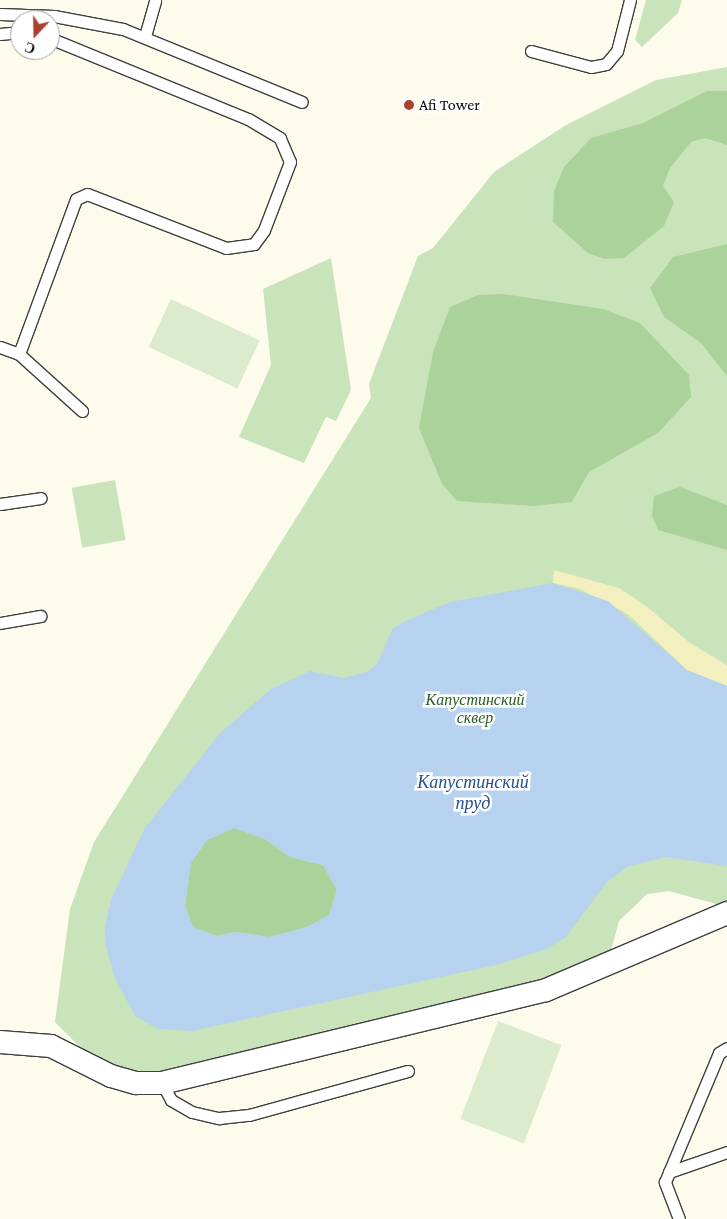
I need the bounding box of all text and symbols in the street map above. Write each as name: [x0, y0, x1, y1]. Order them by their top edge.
north arrow: [10, 10, 60, 60]
text: С: [22, 39, 38, 57]
place label: Afi Tower: [419, 95, 480, 115]
marker: Afi Tower: [403, 99, 415, 111]
park label: Капустинский сквер: [426, 690, 524, 728]
water label: Капустинский пруд: [417, 772, 529, 814]

